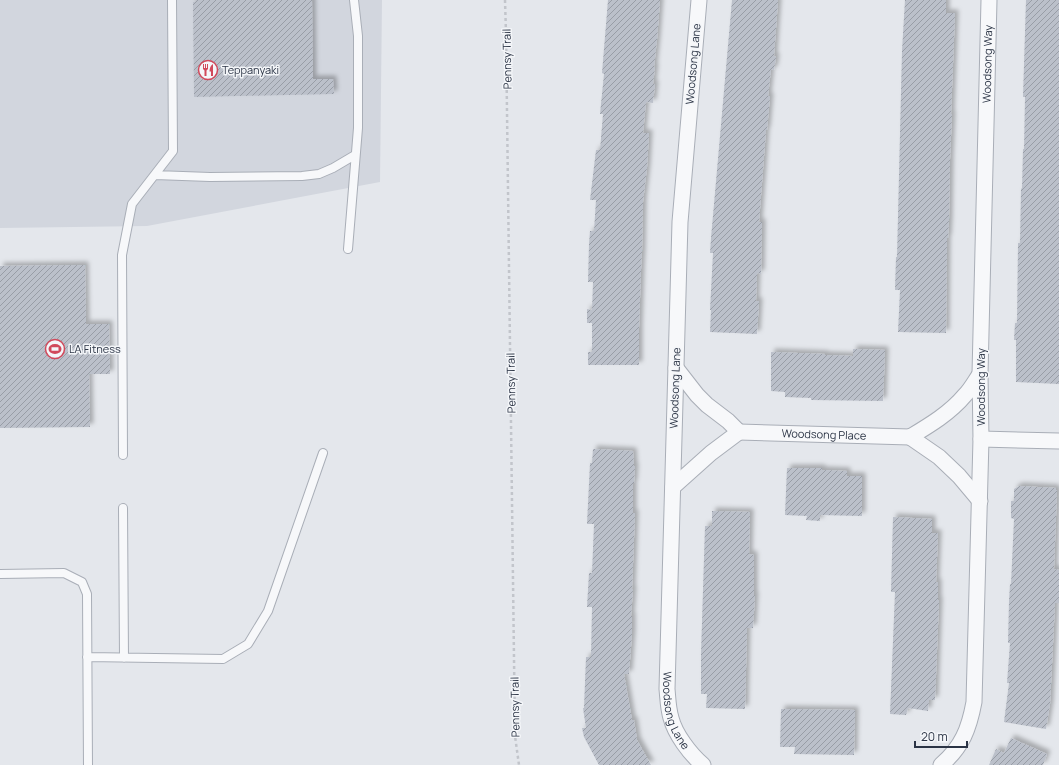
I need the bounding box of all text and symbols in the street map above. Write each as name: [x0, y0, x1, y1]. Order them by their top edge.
street label: Woodsong Lane: [681, 22, 704, 105]
street label: Woodsong Way: [979, 25, 995, 103]
street label: Pennsy Trail: [498, 29, 515, 89]
restaurant icon: Teppanyaki: [197, 59, 219, 81]
place label: Teppanyaki: [222, 62, 279, 77]
sports icon: LA Fitness: [44, 338, 66, 360]
place label: LA Fitness: [69, 341, 121, 356]
street label: Woodsong Lane: [666, 347, 683, 429]
street label: Woodsong Way: [973, 348, 988, 426]
street label: Pennsy Trail: [502, 353, 519, 413]
street label: Woodsong Place: [782, 425, 867, 443]
street label: Woodsong Lane: [660, 671, 694, 753]
street label: Pennsy Trail: [506, 677, 523, 737]
scale bar: [915, 723, 967, 749]
text: 20 m: [921, 728, 948, 745]

